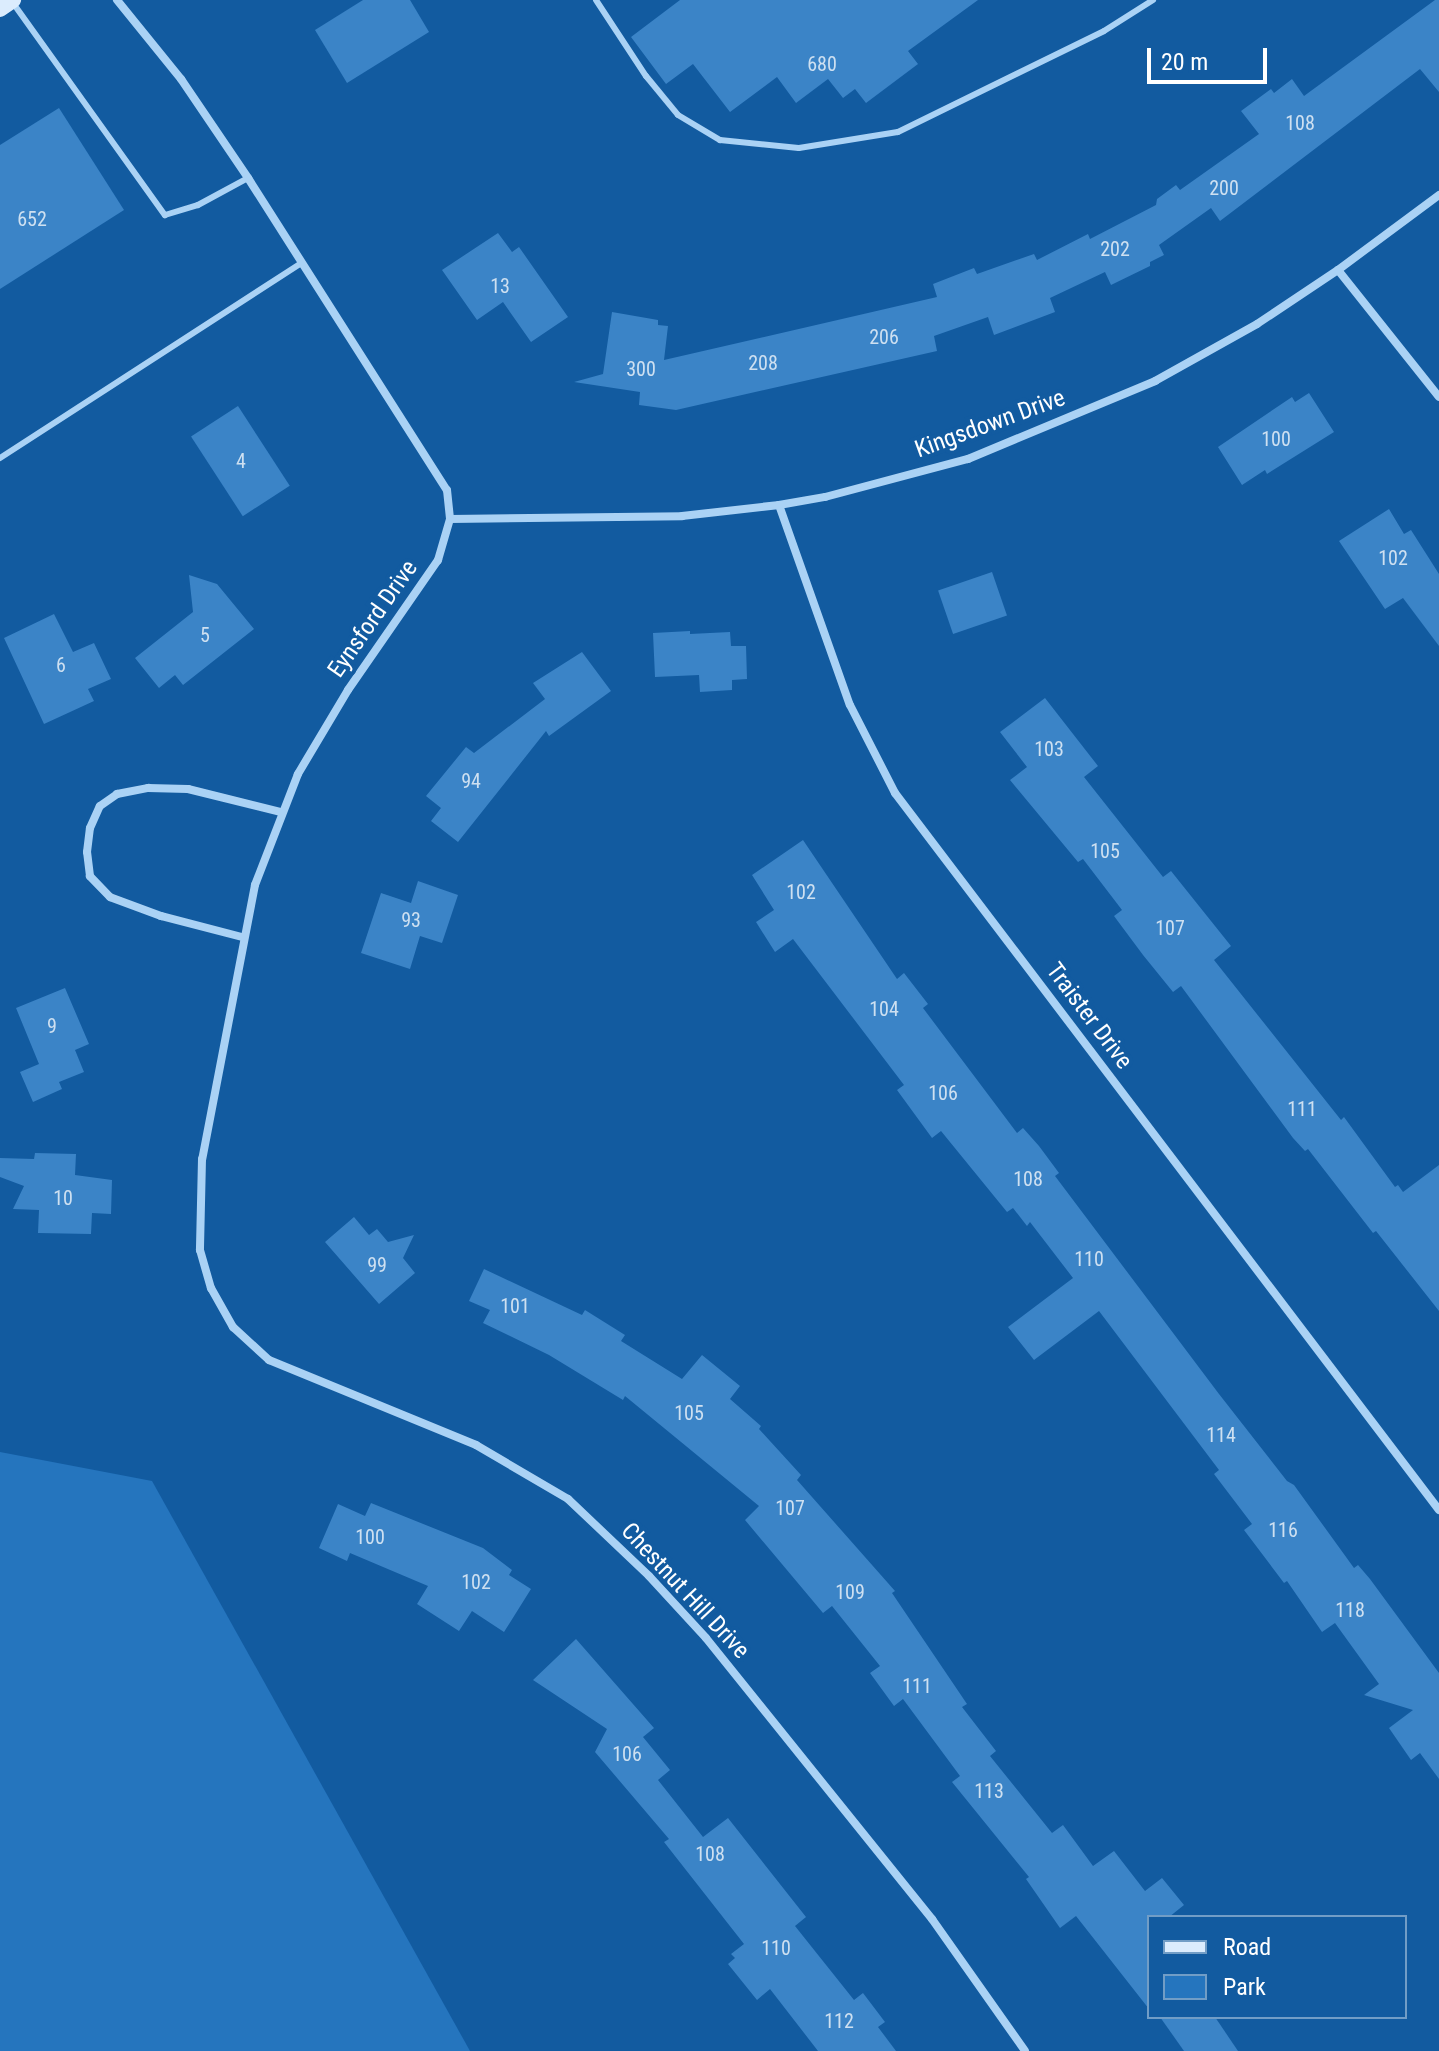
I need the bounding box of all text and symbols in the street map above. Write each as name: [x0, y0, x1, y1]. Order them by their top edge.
scale bar: [1151, 32, 1271, 82]
text: 20 m: [1161, 48, 1208, 76]
house number: 680: [807, 52, 837, 76]
house number: 108: [1285, 111, 1315, 135]
house number: 200: [1209, 176, 1239, 200]
house number: 652: [17, 207, 47, 231]
house number: 202: [1100, 237, 1130, 261]
house number: 13: [490, 274, 510, 298]
house number: 206: [869, 325, 899, 349]
house number: 208: [748, 351, 778, 375]
house number: 300: [626, 357, 656, 381]
street label: Kingsdown Drive: [911, 384, 1069, 464]
house number: 100: [1261, 427, 1291, 451]
house number: 4: [236, 449, 246, 473]
house number: 102: [1378, 546, 1408, 570]
street label: Eynsford Drive: [322, 555, 424, 683]
house number: 5: [200, 623, 210, 647]
house number: 6: [56, 653, 66, 677]
house number: 103: [1034, 737, 1064, 761]
house number: 94: [461, 769, 481, 793]
house number: 105: [1090, 839, 1120, 863]
house number: 102: [786, 880, 816, 904]
house number: 93: [401, 908, 421, 932]
house number: 107: [1155, 916, 1185, 940]
street label: Traister Drive: [1040, 957, 1138, 1075]
house number: 104: [869, 997, 899, 1021]
house number: 9: [47, 1014, 57, 1038]
house number: 106: [928, 1081, 958, 1105]
house number: 111: [1287, 1097, 1317, 1121]
house number: 108: [1013, 1167, 1043, 1191]
house number: 10: [53, 1186, 73, 1210]
house number: 110: [1074, 1247, 1104, 1271]
house number: 99: [367, 1253, 387, 1277]
house number: 101: [500, 1294, 530, 1318]
house number: 105: [674, 1401, 704, 1425]
house number: 114: [1206, 1423, 1236, 1447]
house number: 107: [775, 1496, 805, 1520]
street label: Chestnut Hill Drive: [615, 1517, 755, 1665]
house number: 116: [1268, 1518, 1298, 1542]
house number: 100: [355, 1525, 385, 1549]
house number: 102: [461, 1570, 491, 1594]
house number: 109: [835, 1580, 865, 1604]
house number: 118: [1335, 1598, 1365, 1622]
house number: 111: [902, 1674, 932, 1698]
house number: 106: [612, 1742, 642, 1766]
house number: 113: [974, 1779, 1004, 1803]
house number: 108: [695, 1842, 725, 1866]
legend: [1147, 1915, 1407, 2019]
text: Road: [1223, 1933, 1271, 1961]
house number: 110: [761, 1936, 791, 1960]
text: Park: [1223, 1973, 1266, 2001]
house number: 112: [824, 2009, 854, 2033]

